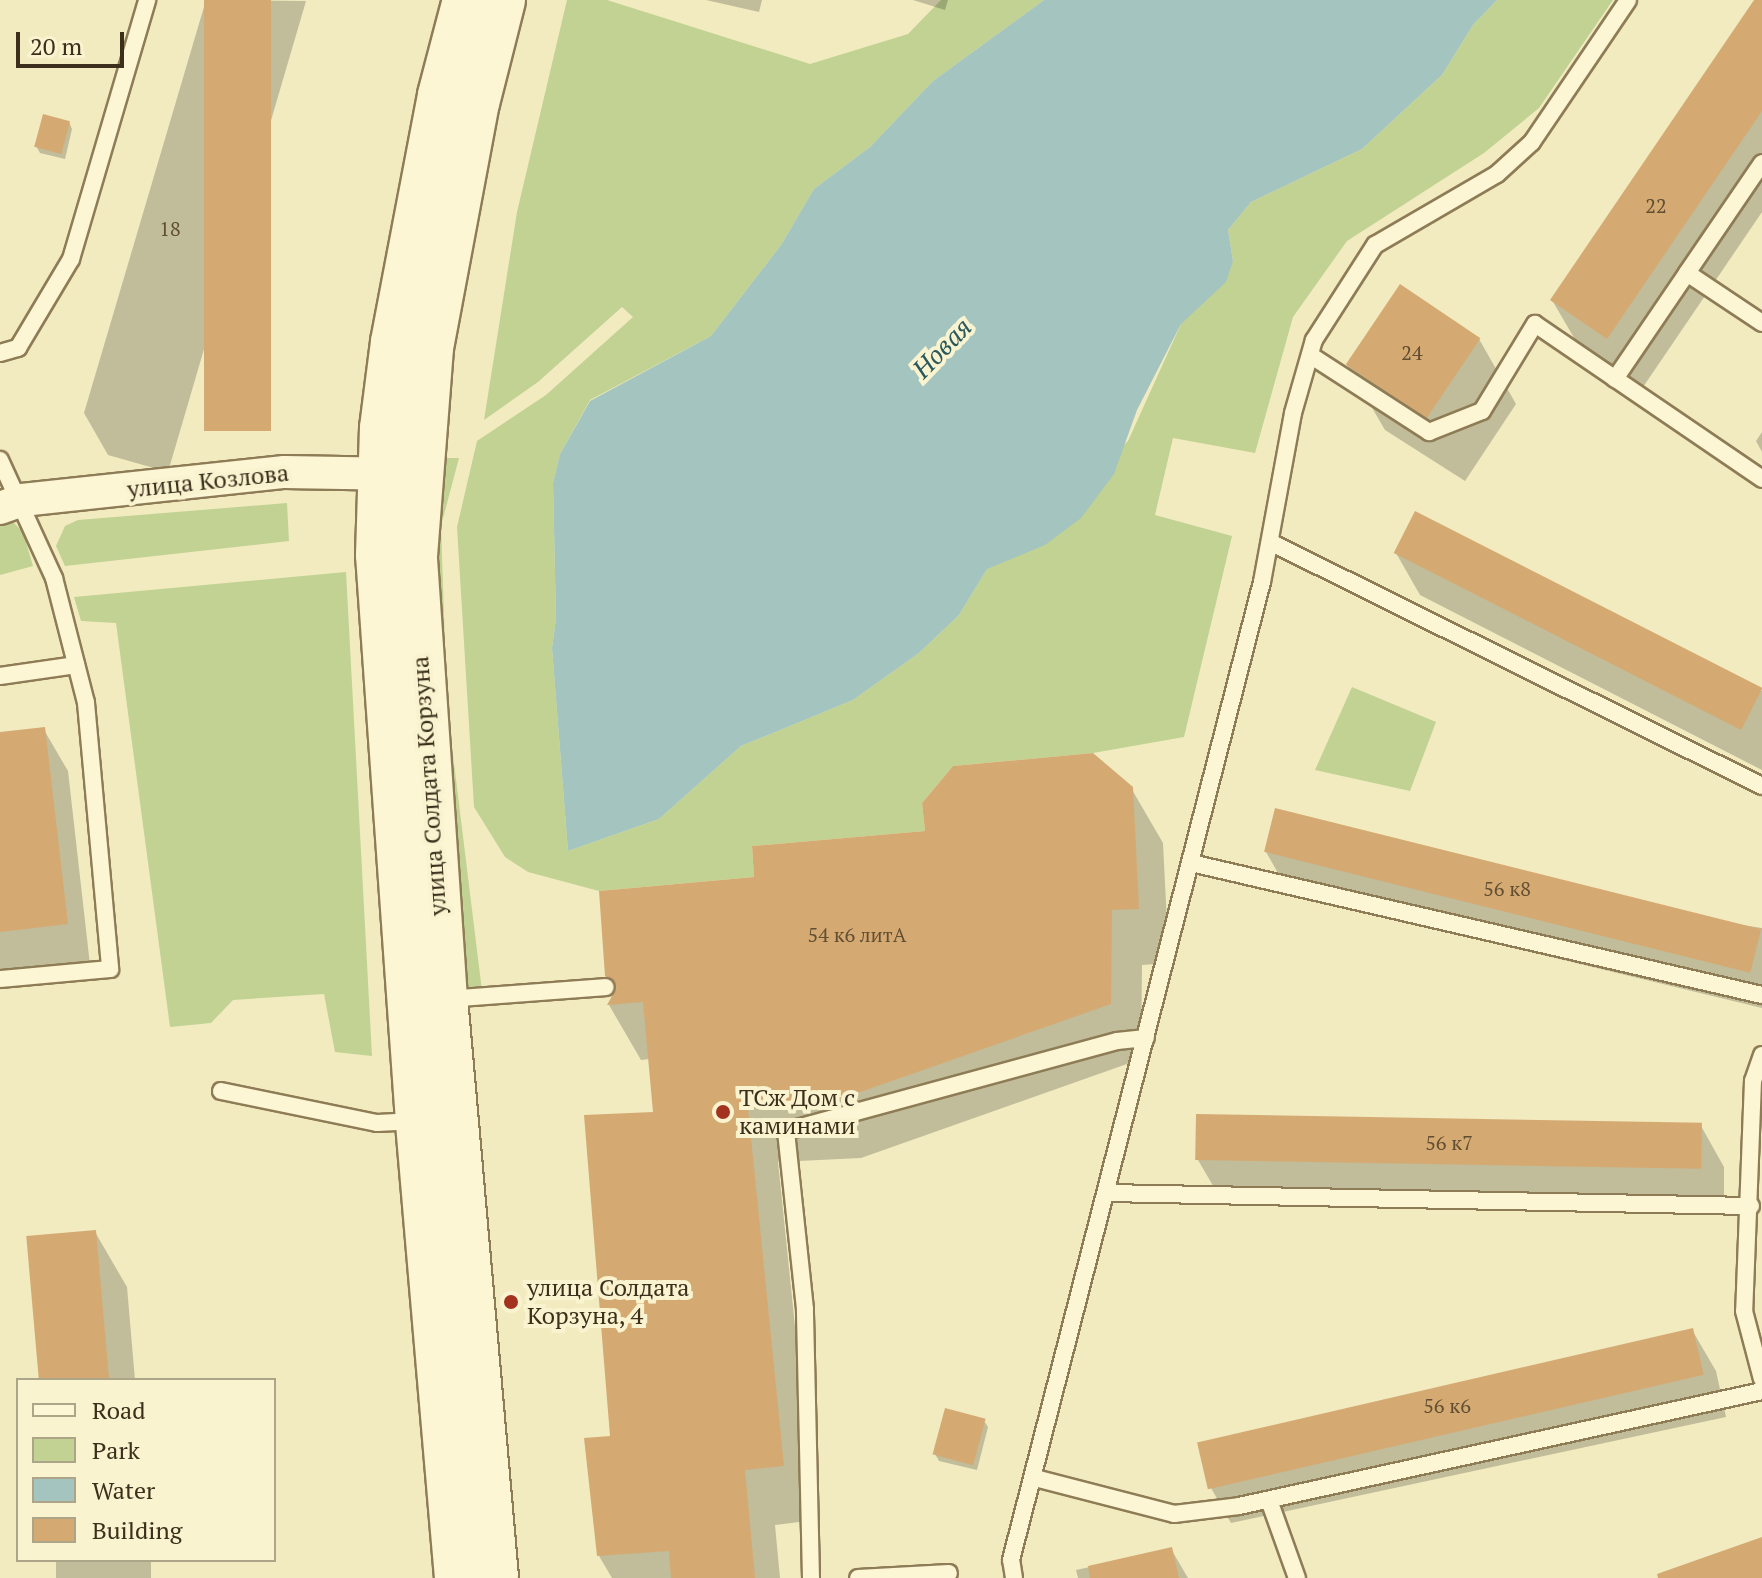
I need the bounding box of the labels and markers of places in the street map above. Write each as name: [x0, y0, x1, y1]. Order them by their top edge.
place label: ТСж Дом с каминами: [739, 1084, 856, 1140]
marker: ТСж Дом с каминами: [714, 1103, 732, 1121]
place label: улица Солдата Корзуна, 4: [527, 1274, 689, 1330]
marker: улица Солдата Корзуна, 4: [502, 1293, 520, 1311]

